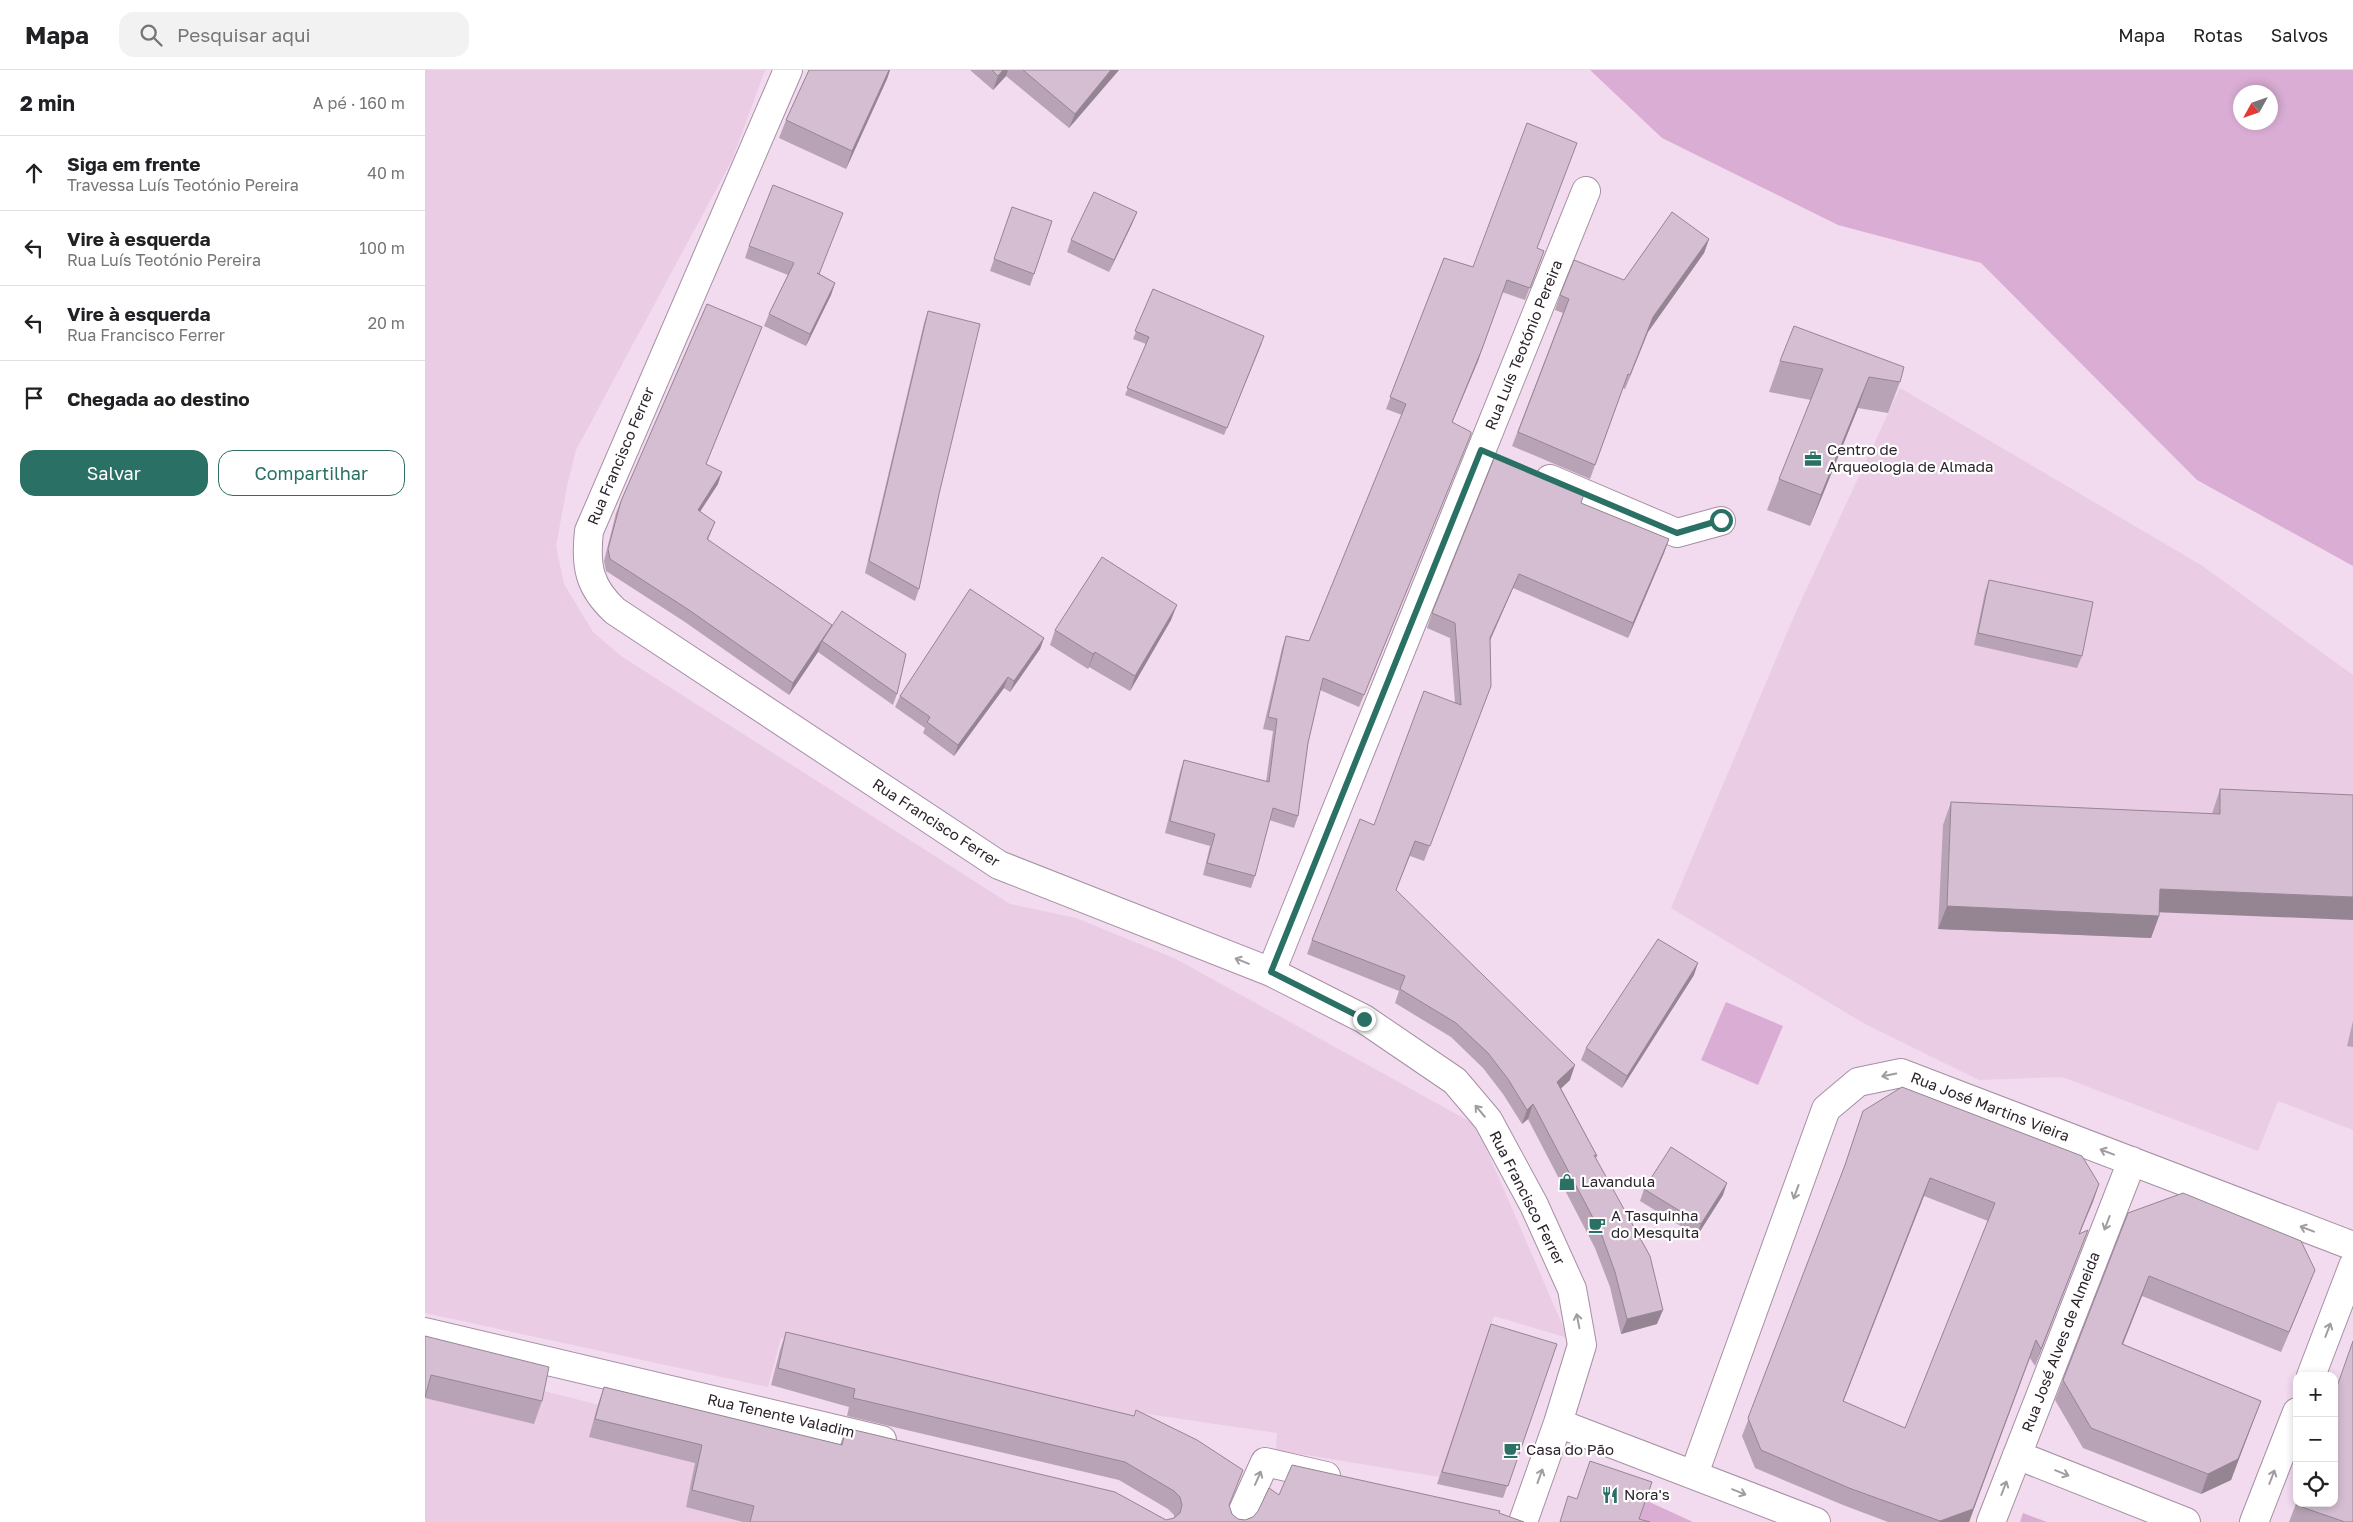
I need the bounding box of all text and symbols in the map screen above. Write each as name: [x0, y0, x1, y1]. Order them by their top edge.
search box: [119, 12, 469, 57]
text: Mapa: [25, 20, 89, 49]
icon: search: [137, 21, 165, 49]
text: Pesquisar aqui: [177, 23, 311, 46]
text: Mapa: [2118, 24, 2165, 46]
text: Rotas: [2193, 24, 2243, 46]
text: Salvos: [2271, 24, 2328, 46]
north arrow: [2233, 85, 2278, 130]
text: 2 min: [20, 90, 75, 116]
text: A pé · 160 m: [313, 93, 405, 113]
text: Siga em frente: [67, 152, 201, 175]
icon: ahead: [20, 159, 48, 187]
text: 40 m: [367, 163, 405, 183]
text: Travessa Luís Teotónio Pereira: [67, 175, 299, 195]
text: Vire à esquerda: [67, 227, 210, 250]
icon: left: [20, 234, 48, 262]
text: 100 m: [359, 238, 405, 258]
text: Rua Luís Teotónio Pereira: [67, 250, 261, 270]
street label: Rua Luís Teotónio Pereira: [1481, 257, 1565, 432]
text: Vire à esquerda: [67, 302, 210, 325]
icon: left: [20, 309, 48, 337]
text: 20 m: [368, 313, 405, 333]
text: Rua Francisco Ferrer: [67, 325, 225, 345]
icon: arrive: [20, 384, 48, 412]
street label: Rua Francisco Ferrer: [583, 384, 657, 527]
text: Chegada ao destino: [67, 387, 250, 410]
place label: Centro de Arqueologia de Almada: [1827, 440, 1994, 475]
office icon: Centro de Arqueologia de Almada: [1803, 449, 1823, 469]
button: Salvar: [20, 450, 208, 496]
button: Compartilhar: [218, 450, 405, 496]
route start: [1710, 509, 1733, 532]
street label: Rua Francisco Ferrer: [870, 774, 1004, 870]
one-way arrow: [1235, 956, 1250, 965]
route end: [1353, 1008, 1376, 1031]
street label: Rua José Martins Vieira: [1909, 1067, 2072, 1145]
one-way arrow: [1882, 1071, 1898, 1080]
one-way arrow: [1475, 1105, 1486, 1118]
street label: Rua Francisco Ferrer: [1486, 1127, 1570, 1268]
one-way arrow: [2100, 1147, 2115, 1156]
shop icon: Lavandula: [1557, 1172, 1577, 1192]
place label: Lavandula: [1581, 1172, 1655, 1190]
one-way arrow: [1791, 1184, 1800, 1200]
place label: A Tasquinha do Mesquita: [1611, 1206, 1699, 1241]
cafe icon: A Tasquinha do Mesquita: [1587, 1215, 1607, 1235]
one-way arrow: [2102, 1215, 2112, 1230]
one-way arrow: [2300, 1224, 2316, 1233]
street label: Rua José Alves de Almeida: [2017, 1249, 2103, 1434]
one-way arrow: [1572, 1313, 1582, 1329]
one-way arrow: [2324, 1323, 2333, 1338]
map controls: [2293, 1372, 2338, 1507]
button: +: [2293, 1372, 2338, 1417]
street label: Rua Tenente Valadim: [706, 1389, 857, 1441]
button: −: [2293, 1417, 2338, 1462]
cafe icon: Casa do Pão: [1502, 1440, 1522, 1460]
place label: Casa do Pão: [1526, 1440, 1614, 1458]
button: locate: [2293, 1462, 2338, 1507]
one-way arrow: [1535, 1468, 1545, 1484]
one-way arrow: [2054, 1469, 2069, 1478]
one-way arrow: [2268, 1469, 2277, 1485]
one-way arrow: [1253, 1471, 1263, 1486]
one-way arrow: [2000, 1481, 2009, 1497]
restaurant icon: Nora's: [1600, 1485, 1620, 1505]
place label: Nora's: [1624, 1485, 1670, 1503]
one-way arrow: [1732, 1488, 1747, 1497]

